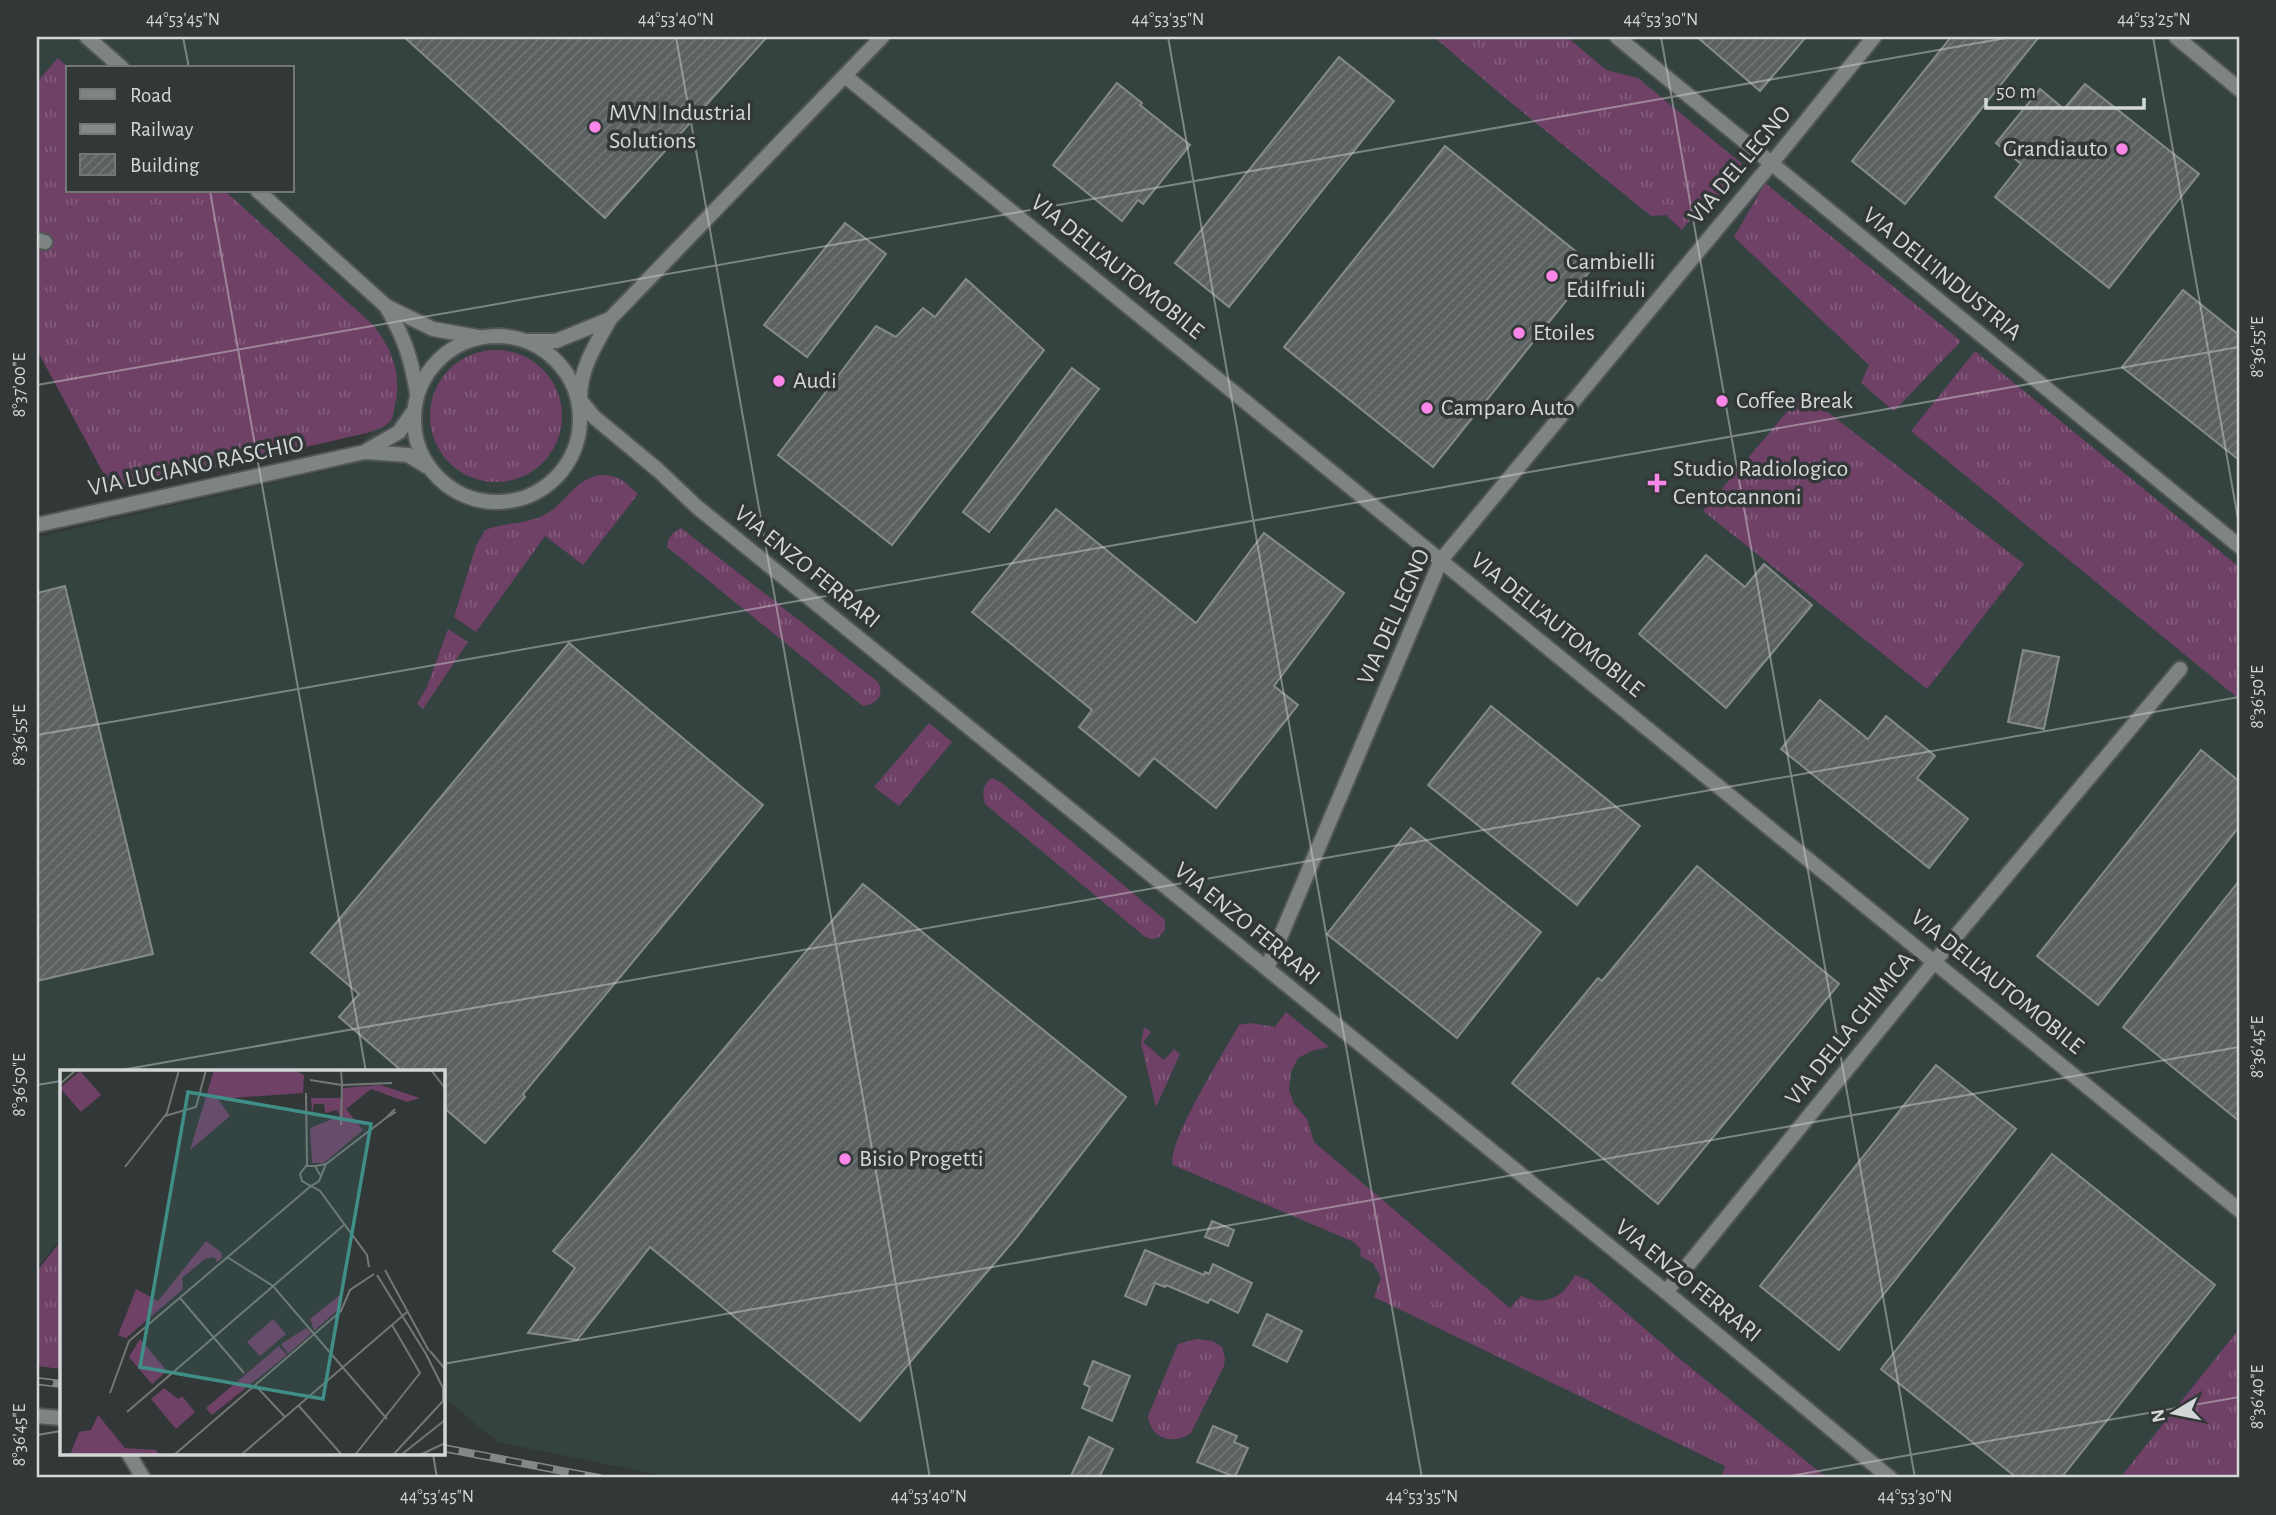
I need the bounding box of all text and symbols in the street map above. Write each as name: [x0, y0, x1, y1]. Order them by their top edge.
text: 44°53'45"N: [146, 11, 220, 29]
text: 44°53'40"N: [638, 11, 714, 29]
text: 44°53'35"N: [1132, 11, 1204, 29]
text: 44°53'30"N: [1624, 11, 1698, 29]
text: 44°53'25"N: [2117, 11, 2191, 29]
legend: [66, 66, 294, 192]
scale bar: [1986, 66, 2143, 110]
text: 50 m: [1996, 81, 2036, 102]
text: Road: [130, 85, 172, 106]
place label: MVN Industrial Solutions: [609, 101, 752, 153]
street label: VIA DEL LEGNO: [1684, 102, 1796, 228]
text: Railway: [130, 119, 193, 140]
marker: MVN Industrial Solutions: [587, 119, 603, 135]
place label: Grandiauto: [2003, 137, 2108, 161]
marker: Grandiauto: [2114, 141, 2130, 157]
text: Building: [130, 155, 200, 176]
street label: VIA DELL'AUTOMOBILE: [1026, 190, 1208, 344]
street label: VIA DELL'INDUSTRIA: [1858, 203, 2026, 345]
place label: Cambielli Edilfriuli: [1566, 250, 1655, 302]
marker: Cambielli Edilfriuli: [1544, 268, 1560, 284]
text: 8°36'55"E: [2249, 316, 2267, 378]
place label: Etoiles: [1533, 321, 1595, 345]
marker: Etoiles: [1511, 325, 1527, 341]
text: 8°37'00"E: [11, 352, 29, 417]
place label: Audi: [793, 369, 837, 393]
marker: Audi: [771, 373, 787, 389]
place label: Coffee Break: [1736, 389, 1853, 413]
marker: Coffee Break: [1714, 393, 1730, 409]
place label: Camparo Auto: [1441, 396, 1575, 420]
marker: Camparo Auto: [1419, 400, 1435, 416]
street label: VIA LUCIANO RASCHIO: [86, 431, 306, 501]
place label: Studio Radiologico Centocannoni: [1673, 457, 1848, 509]
marker: Studio Radiologico Centocannoni: [1647, 473, 1667, 493]
street label: VIA ENZO FERRARI: [730, 501, 884, 633]
street label: VIA DEL LEGNO: [1353, 546, 1435, 688]
street label: VIA DELL'AUTOMOBILE: [1466, 548, 1648, 702]
text: 8°36'50"E: [2249, 665, 2267, 729]
text: 8°36'55"E: [11, 704, 29, 766]
street label: VIA ENZO FERRARI: [1170, 858, 1324, 990]
street label: VIA DELL'AUTOMOBILE: [1906, 905, 2088, 1059]
street label: VIA DELLA CHIMICA: [1781, 948, 1919, 1110]
text: 8°36'45"E: [2249, 1015, 2267, 1078]
text: 8°36'50"E: [11, 1053, 29, 1117]
inset map: [60, 1070, 444, 1456]
place label: Bisio Progetti: [859, 1147, 984, 1171]
marker: Bisio Progetti: [837, 1151, 853, 1167]
street label: VIA ENZO FERRARI: [1611, 1215, 1765, 1347]
text: 8°36'40"E: [2249, 1364, 2267, 1429]
north arrow: [2140, 1378, 2210, 1448]
text: 8°36'45"E: [11, 1403, 29, 1466]
text: N: [2148, 1408, 2169, 1424]
text: 44°53'45"N: [400, 1488, 474, 1506]
text: 44°53'40"N: [891, 1488, 967, 1506]
text: 44°53'35"N: [1386, 1488, 1458, 1506]
text: 44°53'30"N: [1878, 1488, 1952, 1506]

